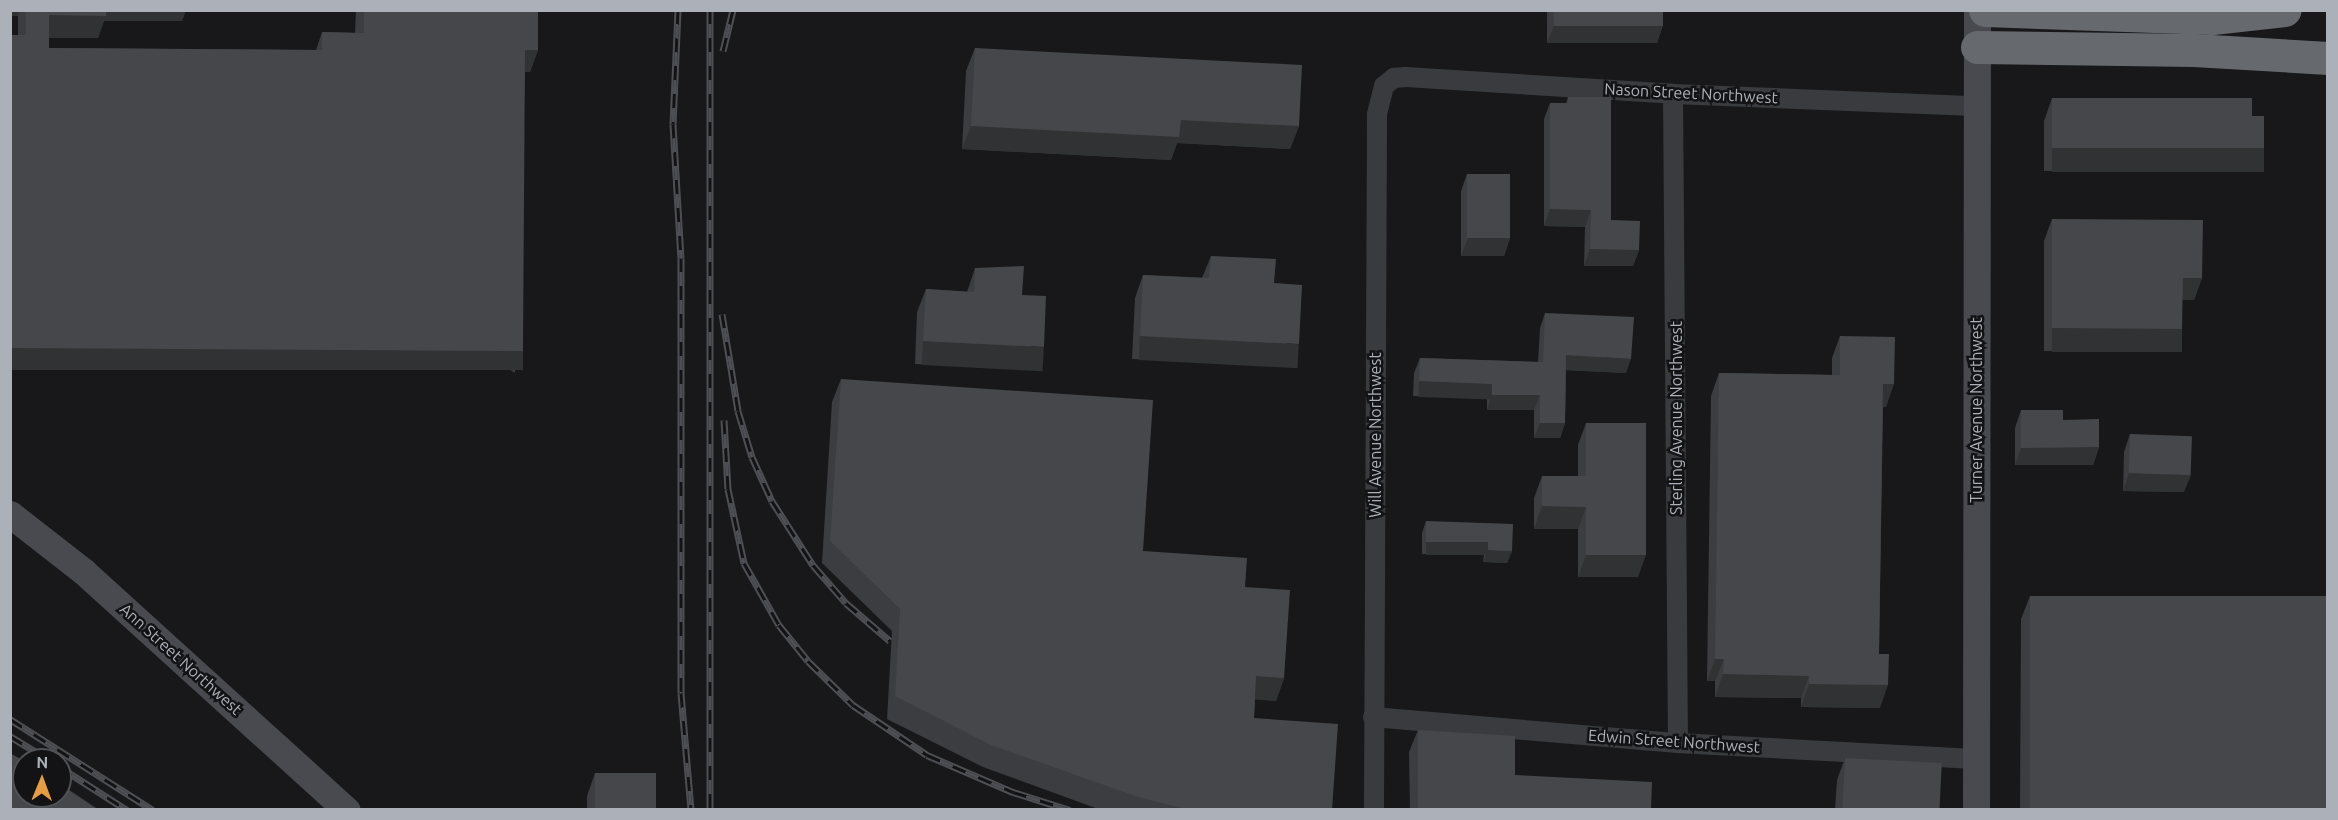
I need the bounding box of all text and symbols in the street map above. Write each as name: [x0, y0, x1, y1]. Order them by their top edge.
street label: Nason Street Northwest: [1604, 79, 1778, 107]
street label: Turner Avenue Northwest: [1966, 317, 1986, 503]
street label: Sterling Avenue Northwest: [1666, 321, 1686, 515]
street label: Will Avenue Northwest: [1365, 352, 1385, 518]
street label: Ann Street Northwest: [116, 599, 246, 719]
street label: Edwin Street Northwest: [1587, 725, 1761, 757]
north arrow: [12, 748, 72, 808]
text: N: [36, 753, 48, 771]

